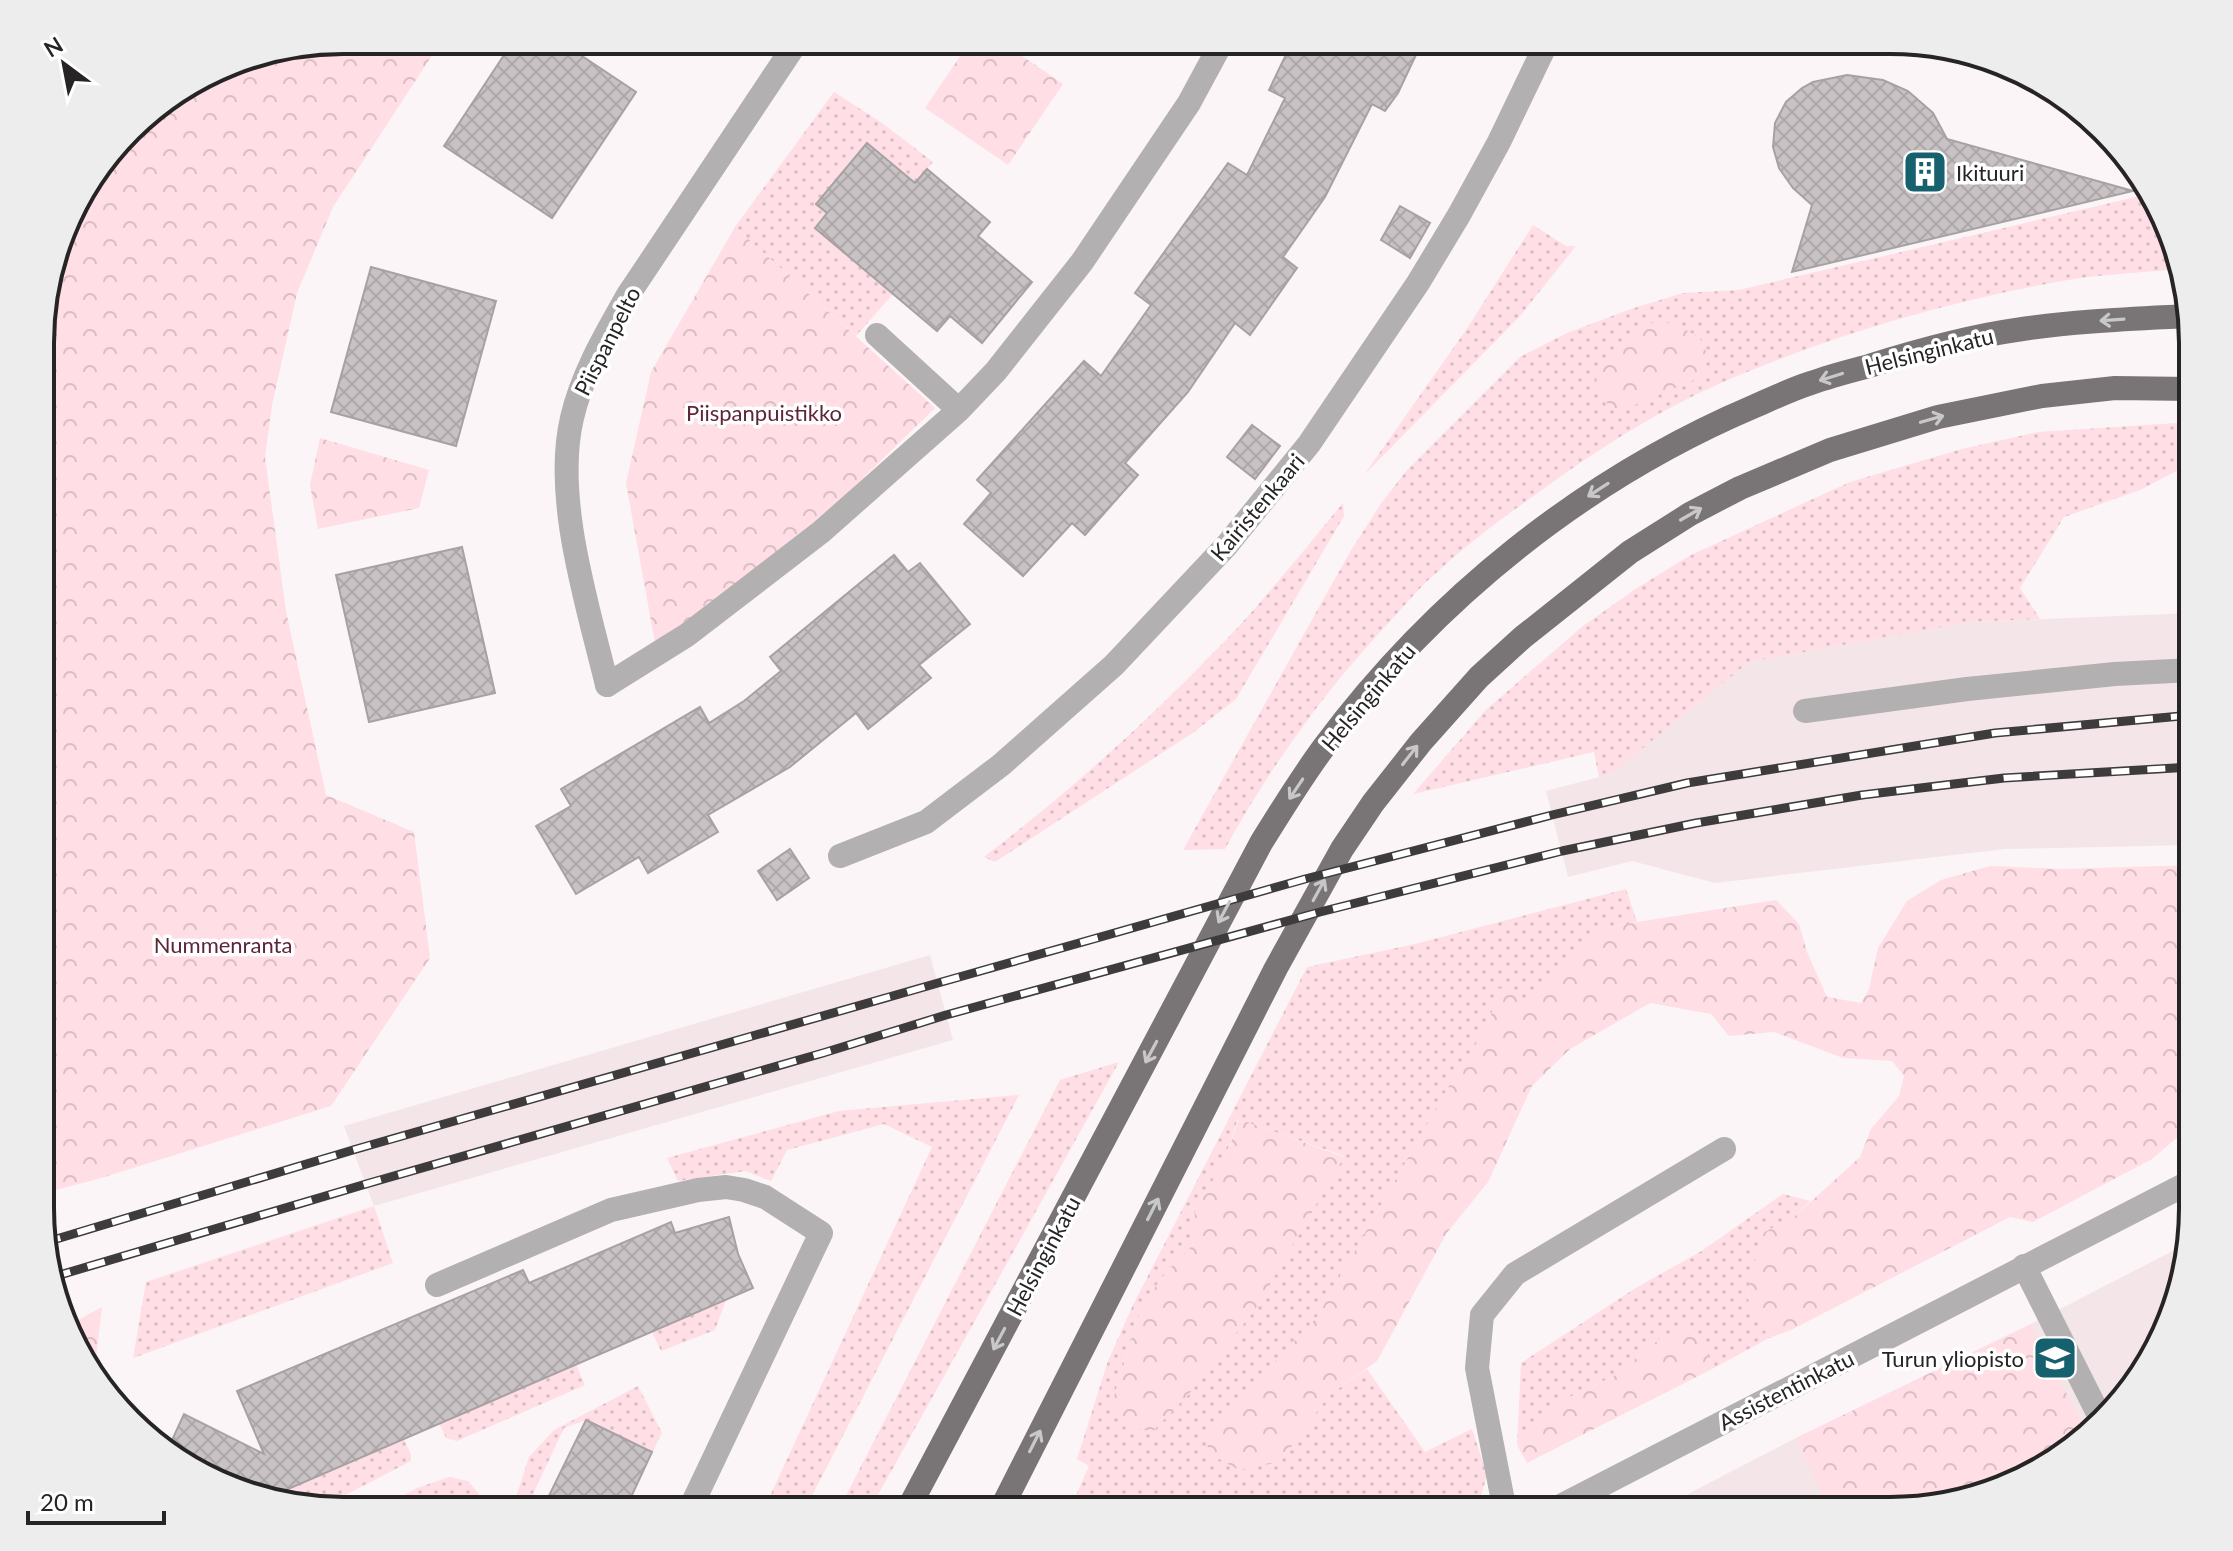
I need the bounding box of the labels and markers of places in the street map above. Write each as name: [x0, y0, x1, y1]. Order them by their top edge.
building icon: Ikituuri: [1901, 148, 1949, 196]
place label: Ikituuri: [1956, 159, 2024, 186]
school or university icon: Turun yliopisto: [2031, 1334, 2079, 1382]
place label: Turun yliopisto: [1882, 1345, 2024, 1372]

